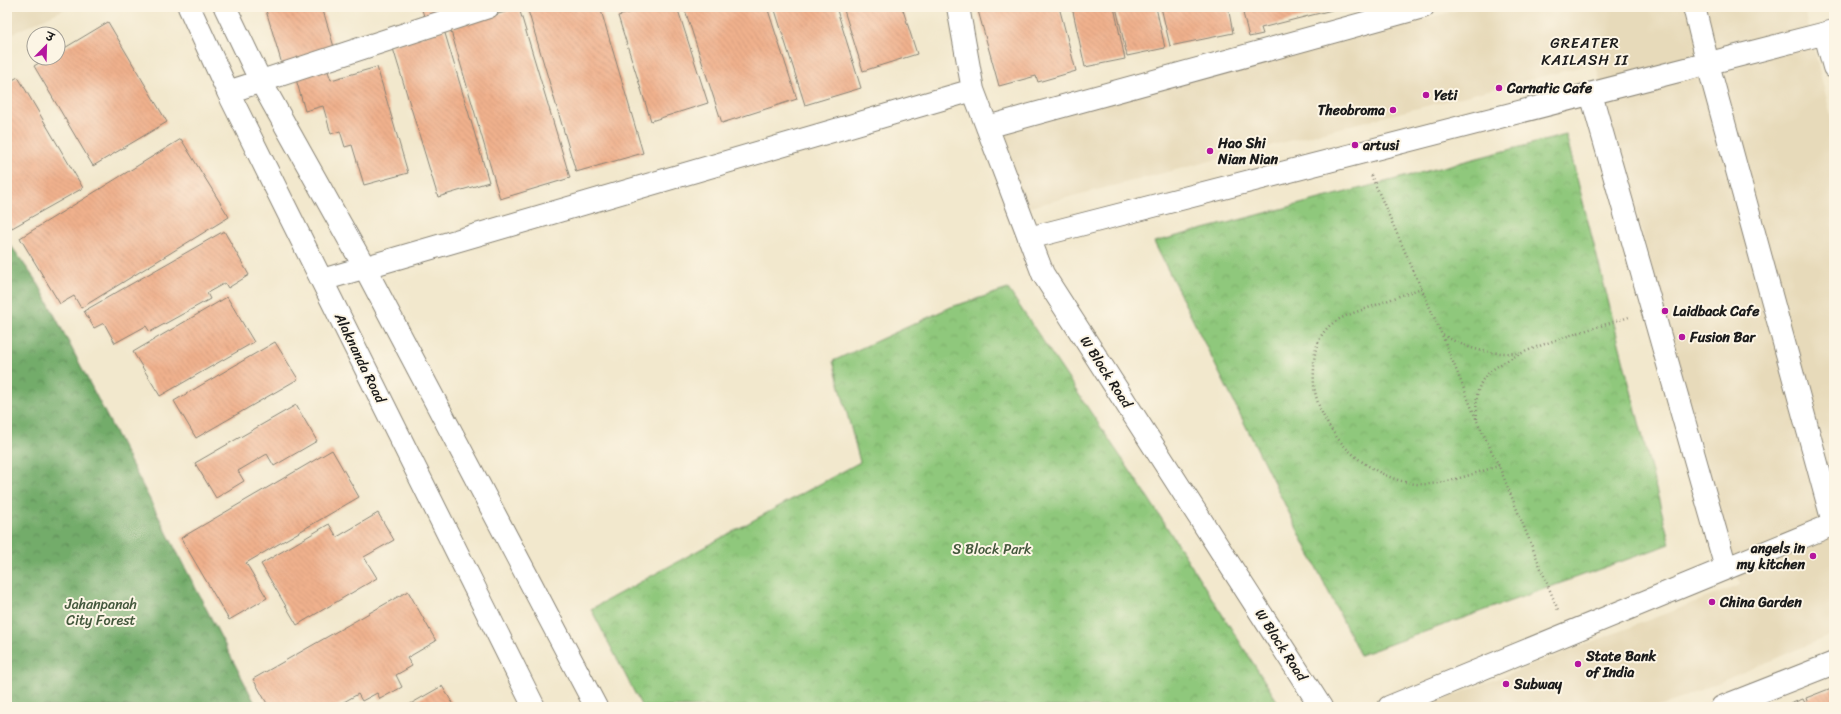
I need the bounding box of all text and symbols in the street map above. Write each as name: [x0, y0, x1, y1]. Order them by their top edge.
north arrow: [26, 26, 66, 66]
text: उ: [42, 27, 58, 48]
district label: GREATER KAILASH II: [1541, 30, 1629, 73]
place label: Carnatic Cafe: [1506, 76, 1593, 101]
place label: Yeti: [1434, 83, 1459, 108]
marker: Carnatic Cafe: [1494, 83, 1504, 93]
marker: Yeti: [1421, 90, 1431, 100]
place label: Theobroma: [1318, 98, 1385, 123]
marker: Theobroma: [1388, 105, 1398, 115]
place label: Hao Shi Nian Nian: [1217, 131, 1279, 172]
place label: artusi: [1362, 133, 1400, 158]
marker: artusi: [1350, 140, 1360, 150]
marker: Hao Shi Nian Nian: [1205, 146, 1215, 156]
place label: Laidback Cafe: [1673, 299, 1760, 324]
marker: Laidback Cafe: [1660, 306, 1670, 316]
street label: Alaknanda Road: [327, 308, 393, 409]
place label: Fusion Bar: [1689, 325, 1756, 350]
street label: W Block Road: [1073, 331, 1140, 415]
marker: Fusion Bar: [1677, 332, 1687, 342]
place label: angels in my kitchen: [1736, 536, 1805, 577]
park label: S Block Park: [953, 537, 1032, 562]
marker: angels in my kitchen: [1808, 551, 1818, 561]
place label: China Garden: [1719, 590, 1802, 615]
park label: Jahanpanah City Forest: [64, 592, 137, 633]
marker: China Garden: [1707, 597, 1717, 607]
street label: W Block Road: [1248, 604, 1315, 688]
place label: State Bank of India: [1585, 644, 1656, 685]
marker: State Bank of India: [1573, 659, 1583, 669]
place label: Subway: [1513, 672, 1563, 697]
marker: Subway: [1501, 679, 1511, 689]

